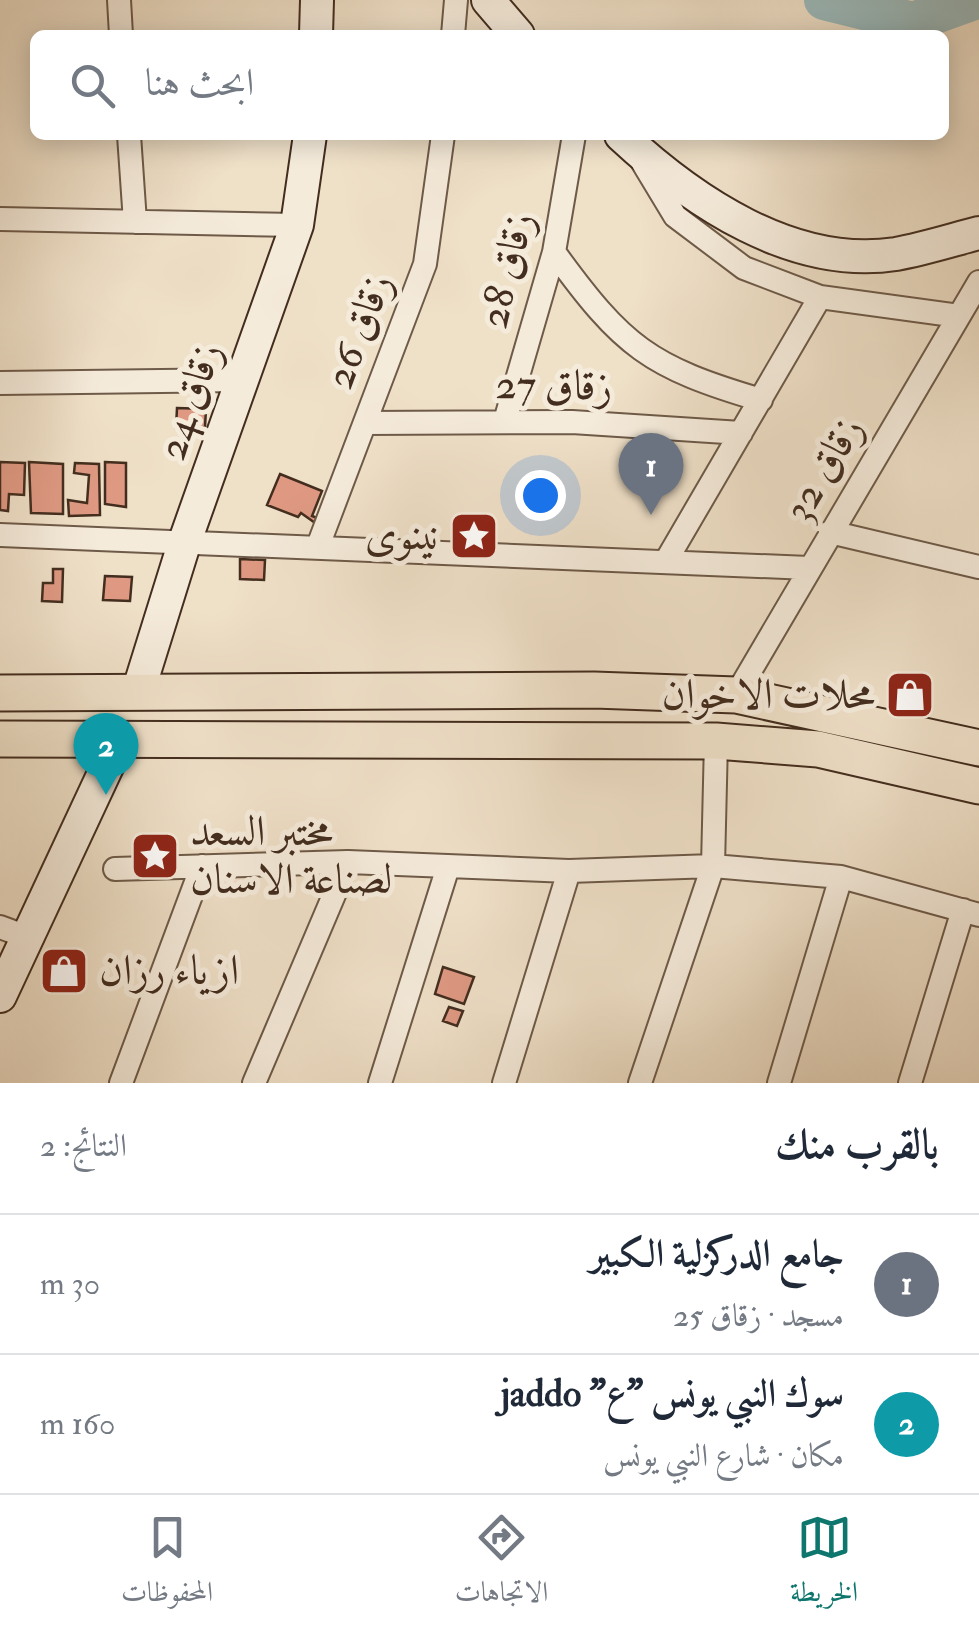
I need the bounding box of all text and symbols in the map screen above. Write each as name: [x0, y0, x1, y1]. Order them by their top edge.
search box: [30, 30, 949, 140]
icon: search: [65, 58, 120, 113]
text: ابحث هنا: [145, 59, 254, 107]
street label: زقاق 28: [468, 207, 546, 333]
street label: زقاق 26: [313, 266, 405, 396]
street label: زقاق 24: [146, 336, 234, 466]
street label: زقاق 27: [495, 359, 613, 413]
street label: زقاق 32: [772, 407, 876, 531]
pin: 1: [618, 432, 684, 515]
your location: [515, 470, 566, 521]
place label: نينوى: [365, 510, 439, 562]
place icon: نينوى: [448, 510, 500, 562]
place label: محلات الاخوان: [662, 669, 875, 721]
shop icon: محلات الاخوان: [884, 669, 936, 721]
pin: 2: [74, 712, 138, 795]
place label: مختبر السعد لصناعة الاسنان: [190, 806, 393, 906]
place icon: مختبر السعد لصناعة الاسنان: [129, 830, 181, 882]
shop icon: ازياء رزان: [38, 945, 90, 997]
place label: ازياء رزان: [99, 945, 239, 997]
text: بالقرب منك: [775, 1119, 939, 1171]
text: النتائج: 2: [40, 1126, 127, 1166]
text: جامع الدركزلية الكبير: [590, 1230, 844, 1278]
text: 30 m: [40, 1264, 100, 1304]
text: 1: [901, 1264, 912, 1304]
text: مسجد · زقاق 25: [673, 1296, 844, 1336]
text: سوك النبي يونس "ع" jaddo: [501, 1370, 844, 1418]
text: 160 m: [40, 1404, 115, 1444]
text: 2: [898, 1404, 915, 1444]
text: مكان · شارع النبي يونس: [603, 1436, 844, 1476]
tab: المحفوظات: [121, 1510, 213, 1619]
tab: الاتجاهات: [455, 1510, 548, 1619]
tab: الخريطة: [790, 1510, 858, 1619]

